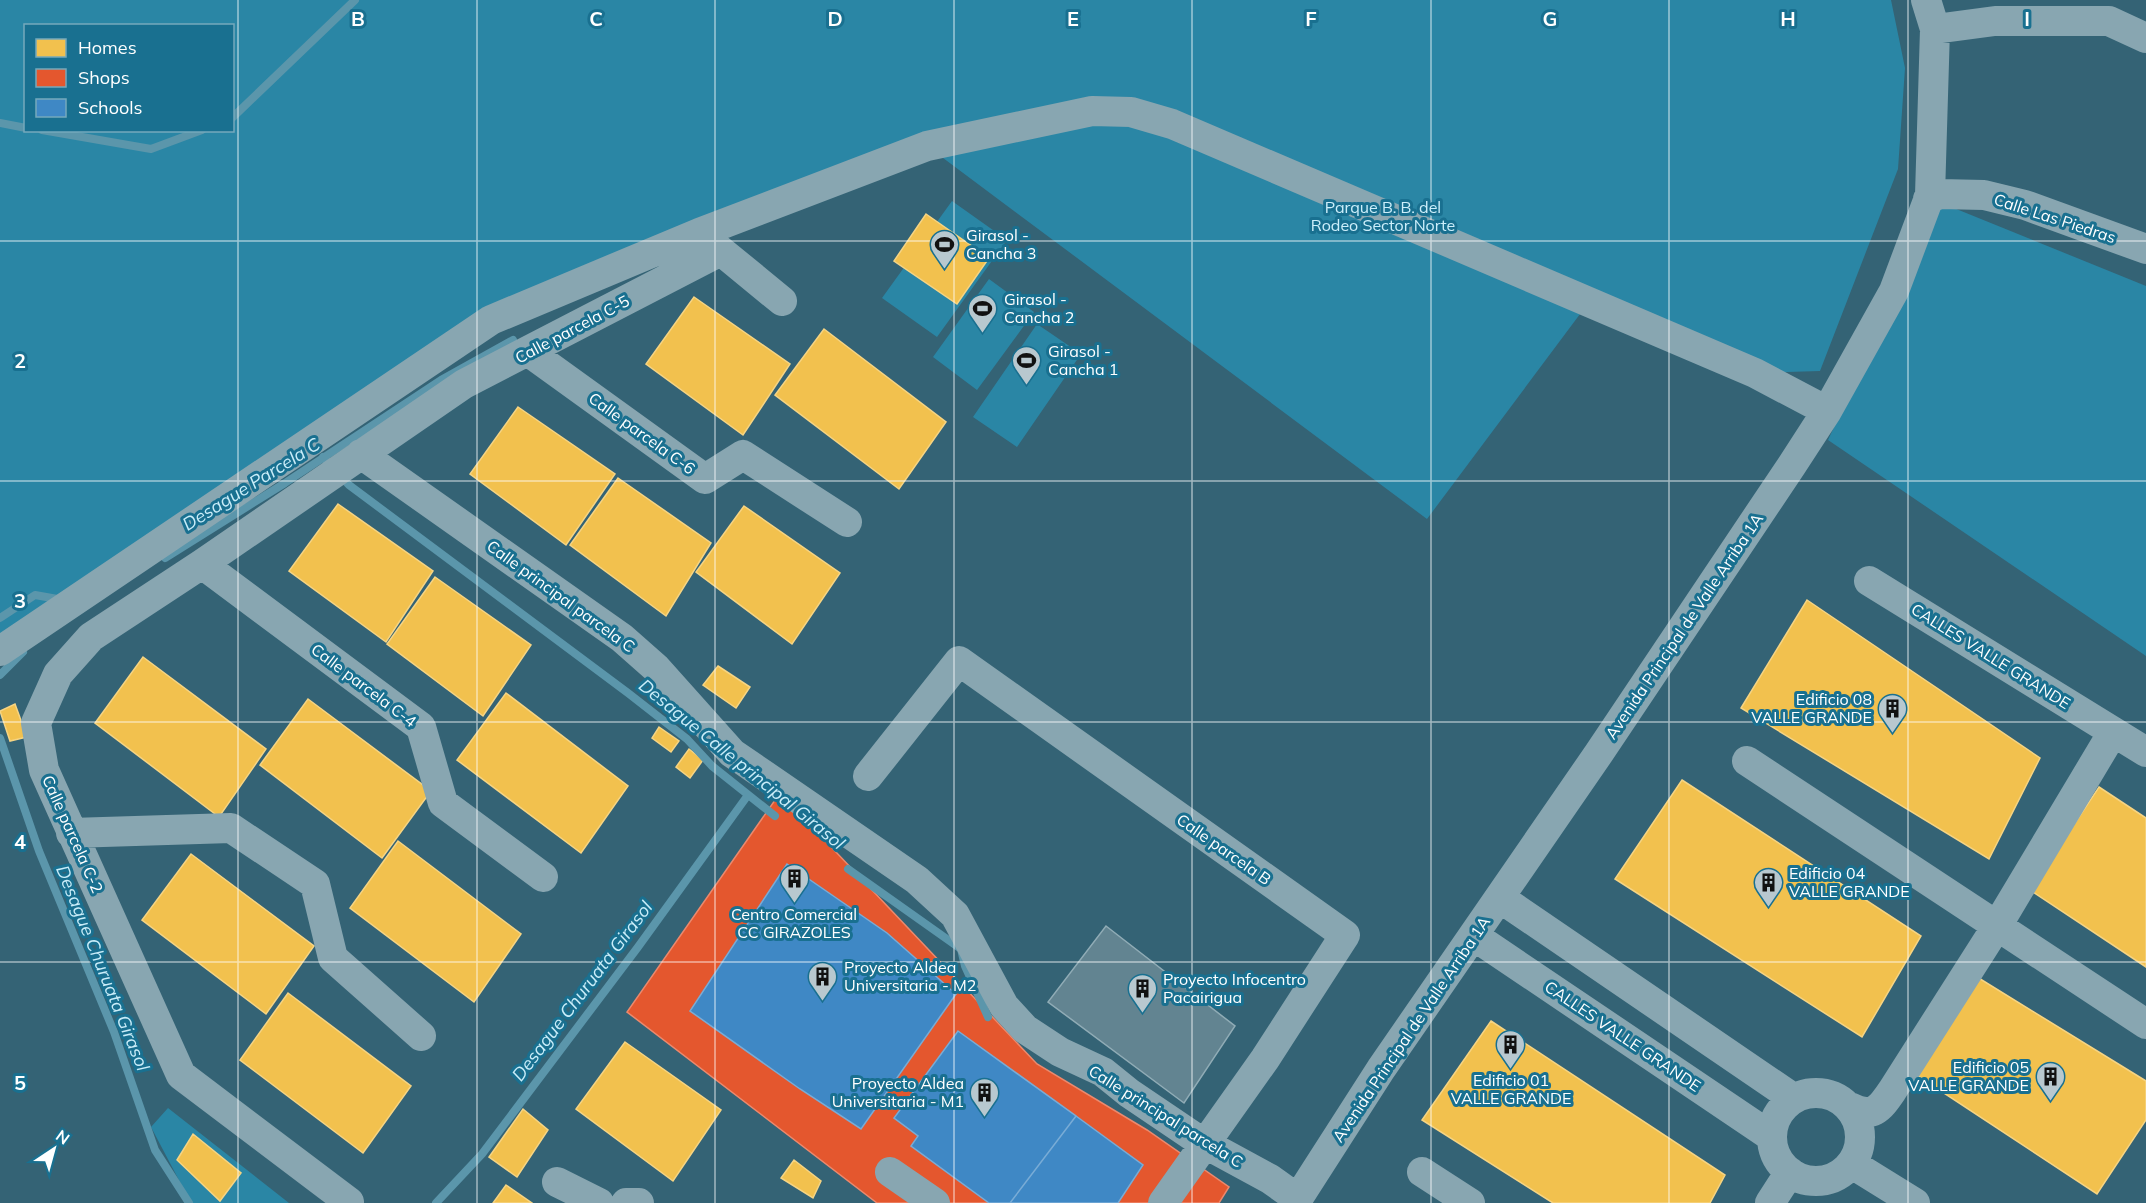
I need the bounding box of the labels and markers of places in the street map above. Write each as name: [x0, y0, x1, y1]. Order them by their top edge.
place label: Girasol - Cancha 3: [966, 225, 1036, 263]
sports icon: Girasol - Cancha 3: [929, 228, 961, 270]
place label: Girasol - Cancha 2: [1004, 289, 1074, 327]
sports icon: Girasol - Cancha 2: [967, 292, 999, 334]
place label: Girasol - Cancha 1: [1048, 341, 1118, 379]
sports icon: Girasol - Cancha 1: [1011, 344, 1043, 386]
place label: Edificio 08 VALLE GRANDE: [1751, 689, 1872, 727]
building icon: Edificio 08 VALLE GRANDE: [1877, 692, 1909, 734]
building icon: Centro Comercial CC GIRAZOLES: [778, 862, 810, 904]
place label: Edificio 04 VALLE GRANDE: [1789, 863, 1910, 901]
building icon: Edificio 04 VALLE GRANDE: [1752, 866, 1784, 908]
place label: Centro Comercial CC GIRAZOLES: [731, 904, 857, 942]
place label: Proyecto Aldea Universitaria - M2: [844, 957, 976, 995]
building icon: Proyecto Aldea Universitaria - M2: [807, 960, 839, 1002]
place label: Proyecto Infocentro Pacairigua: [1163, 969, 1306, 1007]
building icon: Proyecto Infocentro Pacairigua: [1126, 972, 1158, 1014]
building icon: Edificio 01 VALLE GRANDE: [1495, 1028, 1527, 1070]
place label: Edificio 05 VALLE GRANDE: [1908, 1057, 2029, 1095]
building icon: Edificio 05 VALLE GRANDE: [2034, 1060, 2066, 1102]
place label: Edificio 01 VALLE GRANDE: [1451, 1070, 1571, 1108]
place label: Proyecto Aldea Universitaria - M1: [832, 1073, 964, 1111]
building icon: Proyecto Aldea Universitaria - M1: [969, 1076, 1001, 1118]

